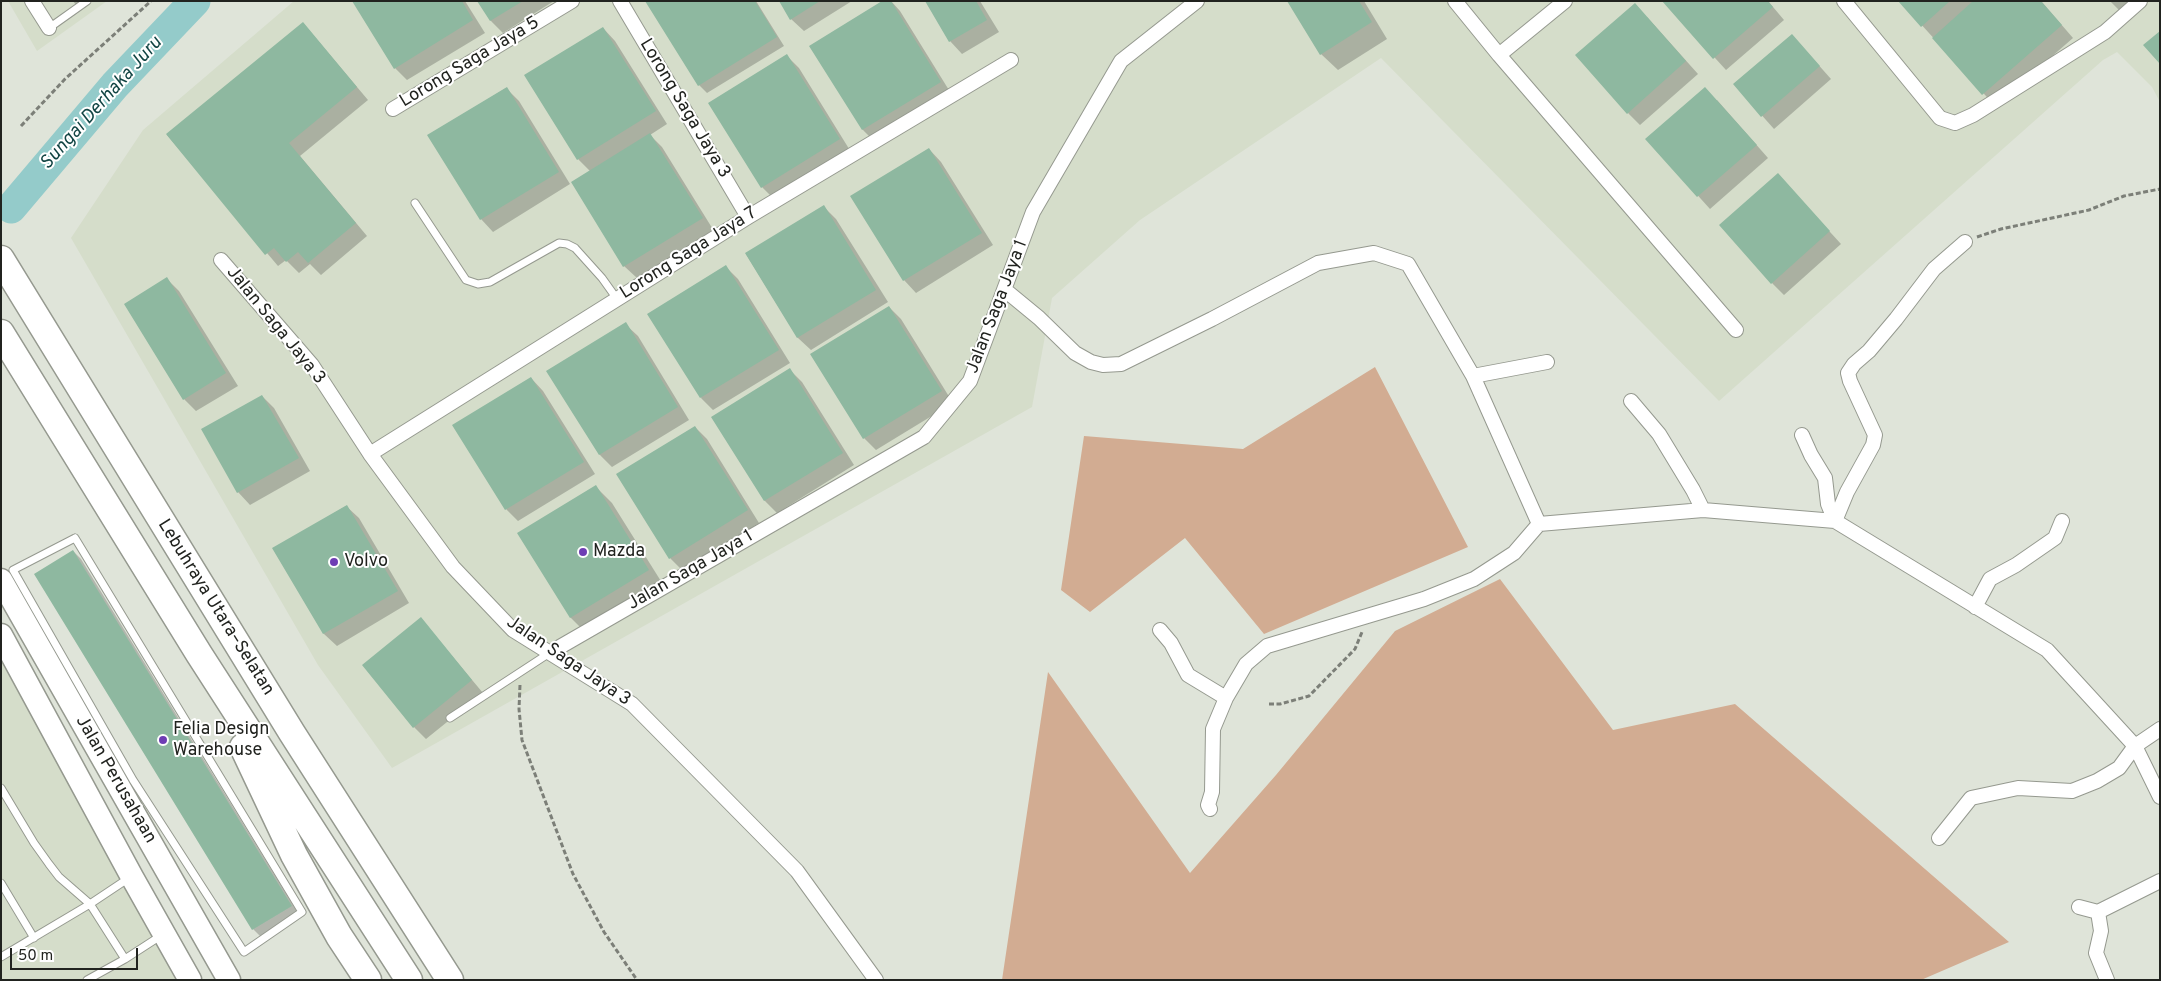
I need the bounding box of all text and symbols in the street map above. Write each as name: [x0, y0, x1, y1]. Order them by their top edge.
street label: Lorong Saga Jaya 5: [396, 13, 544, 113]
water label: Sungai Derhaka Juru: [36, 33, 168, 175]
street label: Lorong Saga Jaya 3: [634, 35, 734, 183]
street label: Lorong Saga Jaya 7: [617, 203, 761, 305]
street label: Jalan Saga Jaya 1: [963, 237, 1033, 377]
street label: Jalan Saga Jaya 3: [221, 263, 329, 389]
street label: Lebuhraya Utara–Selatan: [152, 516, 278, 700]
street label: Jalan Saga Jaya 1: [624, 526, 758, 616]
place label: Mazda: [593, 541, 645, 563]
marker: Mazda: [577, 546, 589, 558]
place label: Volvo: [344, 551, 388, 573]
marker: Volvo: [328, 556, 340, 568]
street label: Jalan Saga Jaya 3: [502, 612, 634, 712]
street label: Jalan Perusahaan: [70, 712, 160, 848]
place label: Felia Design Warehouse: [173, 719, 269, 762]
marker: Felia Design Warehouse: [157, 734, 169, 746]
scale bar: [12, 938, 140, 970]
text: 50 m: [18, 947, 53, 966]

